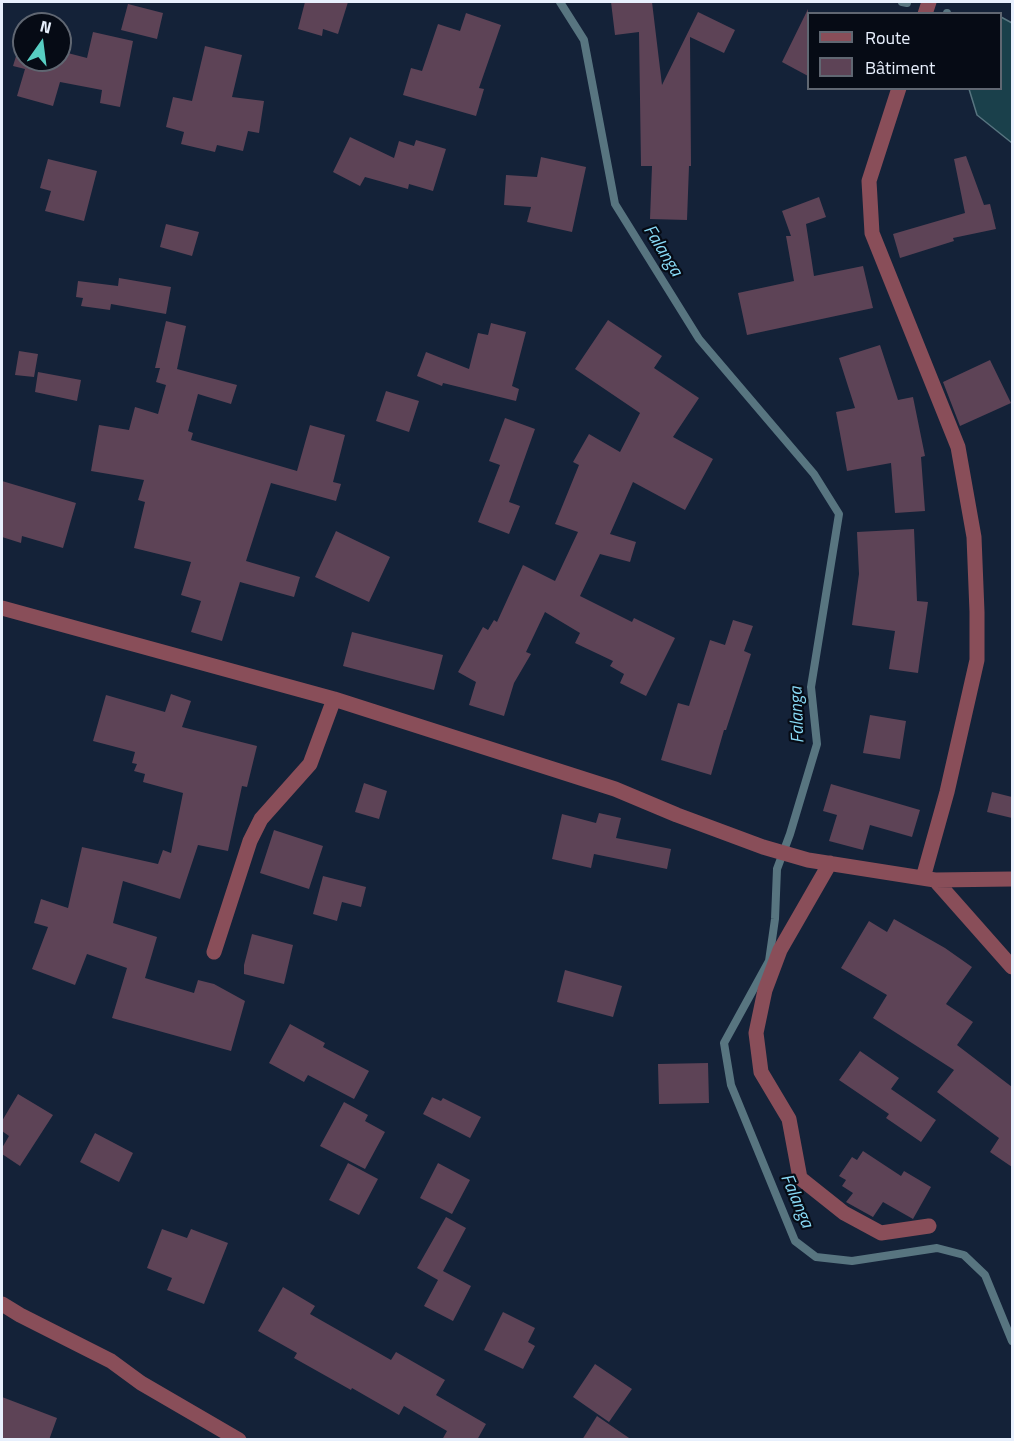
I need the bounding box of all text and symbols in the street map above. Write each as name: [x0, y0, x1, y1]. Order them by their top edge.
north arrow: [12, 12, 72, 72]
legend: [807, 12, 1002, 90]
text: N: [38, 13, 54, 39]
text: Route: [865, 24, 910, 51]
text: Bâtiment: [865, 54, 935, 81]
water label: Falanga: [638, 221, 686, 281]
water label: Falanga: [786, 686, 810, 744]
water label: Falanga: [775, 1171, 817, 1231]

